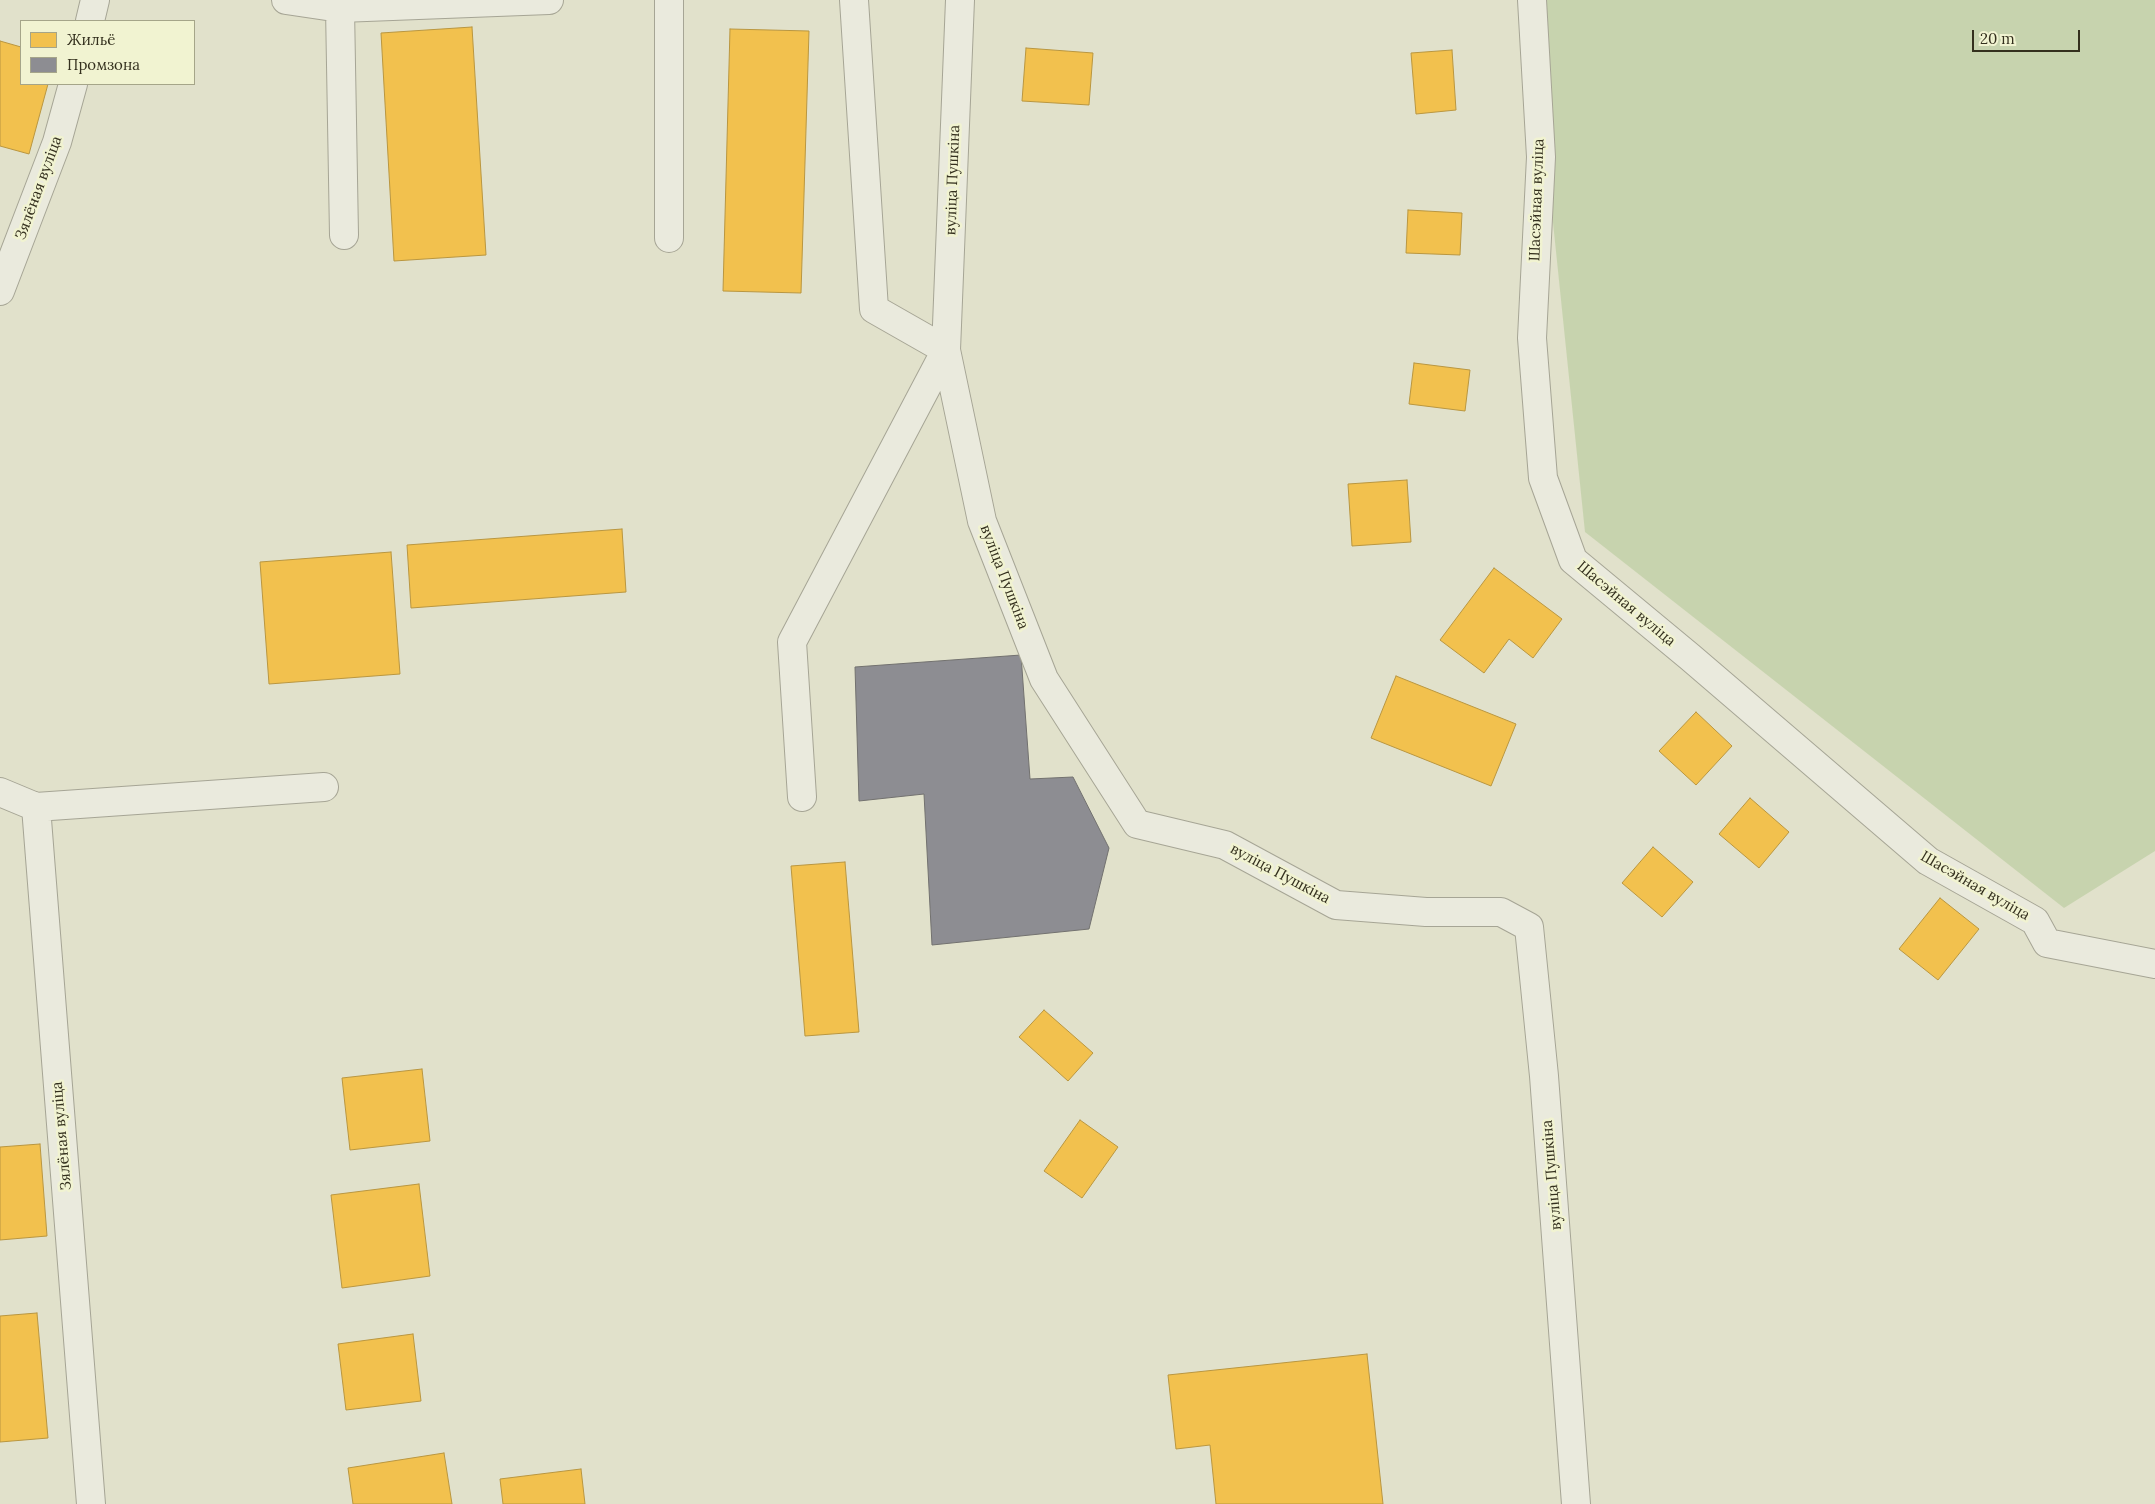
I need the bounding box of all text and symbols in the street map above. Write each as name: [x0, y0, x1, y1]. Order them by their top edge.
legend: [20, 20, 195, 85]
scale bar: [1975, 20, 2082, 52]
text: 20 m: [1980, 29, 2015, 48]
text: Жильё: [67, 30, 115, 49]
text: Промзона: [67, 55, 140, 74]
street label: вуліца Пушкіна: [942, 124, 964, 236]
street label: Зялёная вуліца: [12, 134, 66, 242]
street label: Шасэйная вуліца: [1526, 138, 1548, 262]
street label: вуліца Пушкіна: [976, 522, 1032, 632]
street label: Шасэйная вуліца: [1573, 558, 1679, 650]
street label: вуліца Пушкіна: [1227, 840, 1333, 908]
street label: Шасэйная вуліца: [1917, 847, 2033, 925]
street label: Зялёная вуліца: [48, 1081, 76, 1191]
street label: вуліца Пушкіна: [1538, 1119, 1566, 1231]

